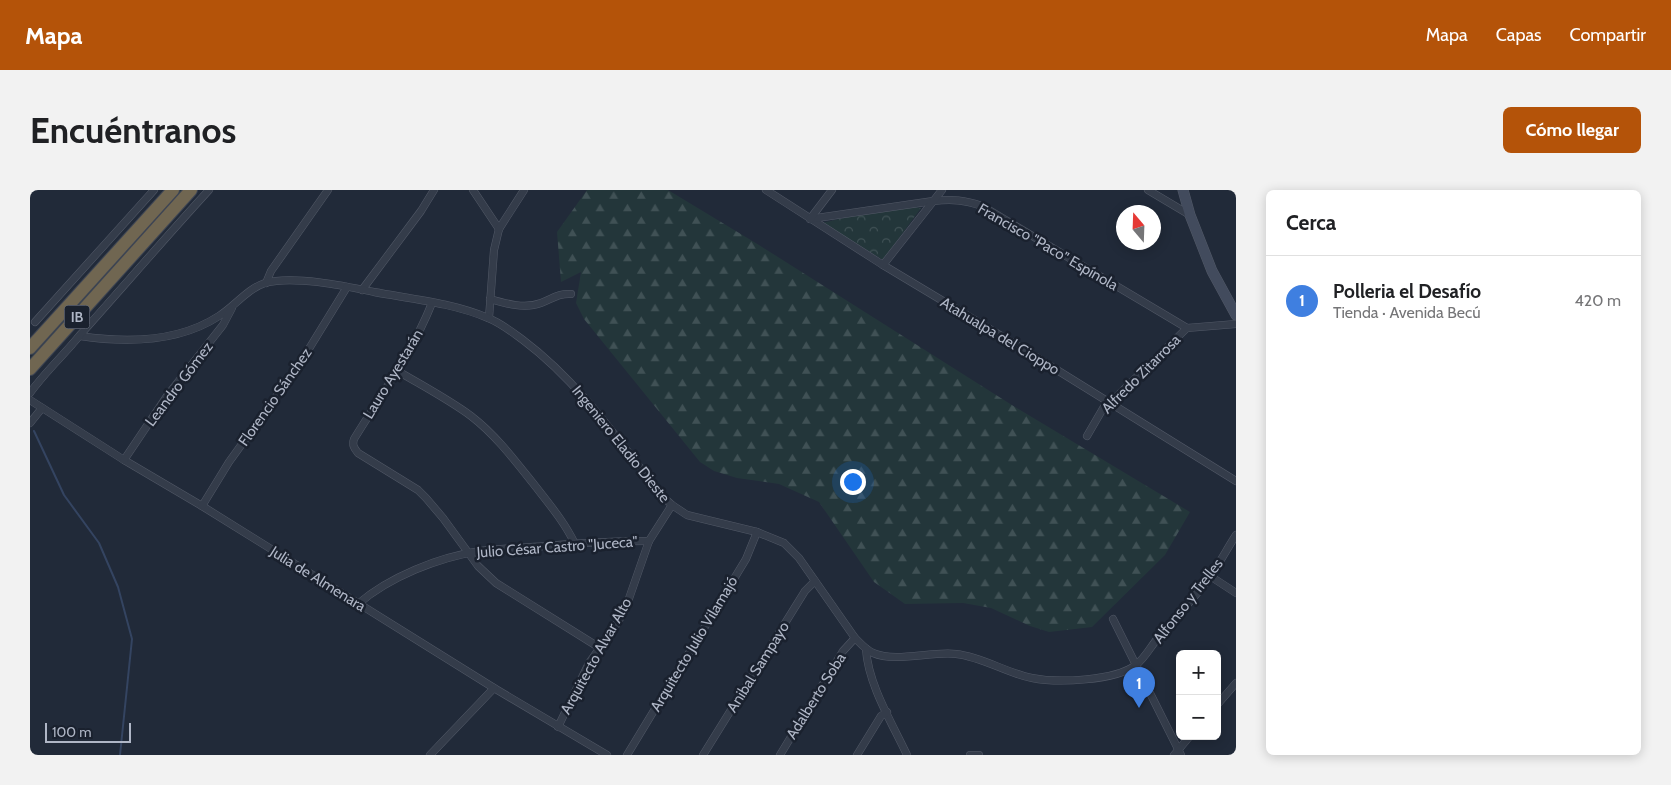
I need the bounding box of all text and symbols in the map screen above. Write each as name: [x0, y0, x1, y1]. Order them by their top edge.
text: Mapa: [25, 21, 82, 50]
text: Mapa: [1426, 24, 1468, 46]
text: Capas: [1496, 24, 1542, 46]
text: Compartir: [1570, 24, 1646, 46]
button: Cómo llegar: [1503, 107, 1641, 153]
text: Encuéntranos: [30, 109, 236, 152]
street label: Francisco "Paco" Espínola: [975, 200, 1122, 295]
north arrow: [1116, 205, 1161, 250]
text: Cerca: [1286, 210, 1336, 235]
text: Polleria el Desafío: [1333, 280, 1481, 303]
text: 1: [1299, 291, 1305, 310]
text: 420 m: [1575, 291, 1621, 310]
street label: Atahualpa del Cioppo: [937, 293, 1063, 379]
text: Tienda · Avenida Becú: [1333, 303, 1481, 322]
road number: IB: [64, 305, 90, 328]
street label: Lauro Ayestarán: [359, 326, 427, 422]
street label: Alfredo Zitarrosa: [1098, 330, 1185, 417]
street label: Leandro Gómez: [141, 338, 217, 430]
street label: Florencio Sánchez: [234, 344, 316, 450]
street label: Ingeniero Eladio Dieste: [568, 382, 674, 506]
your location: [840, 469, 866, 495]
street label: Julio César Castro "Juceca": [475, 532, 638, 562]
street label: Julia de Almenara: [266, 542, 370, 616]
street label: Alfonso y Trelles: [1149, 555, 1227, 647]
street label: Arquitecto Julio Vilamajó: [646, 573, 742, 715]
street label: Arquitecto Alvar Alto: [557, 595, 635, 717]
street label: Anibal Sampayo: [723, 618, 793, 716]
street label: Adalberto Soba: [782, 649, 850, 742]
map controls: [1176, 650, 1221, 740]
button: +: [1176, 650, 1221, 695]
pin: 1: [1123, 667, 1155, 708]
button: −: [1176, 695, 1221, 740]
scale bar: [45, 720, 131, 743]
text: 100 m: [52, 723, 92, 741]

